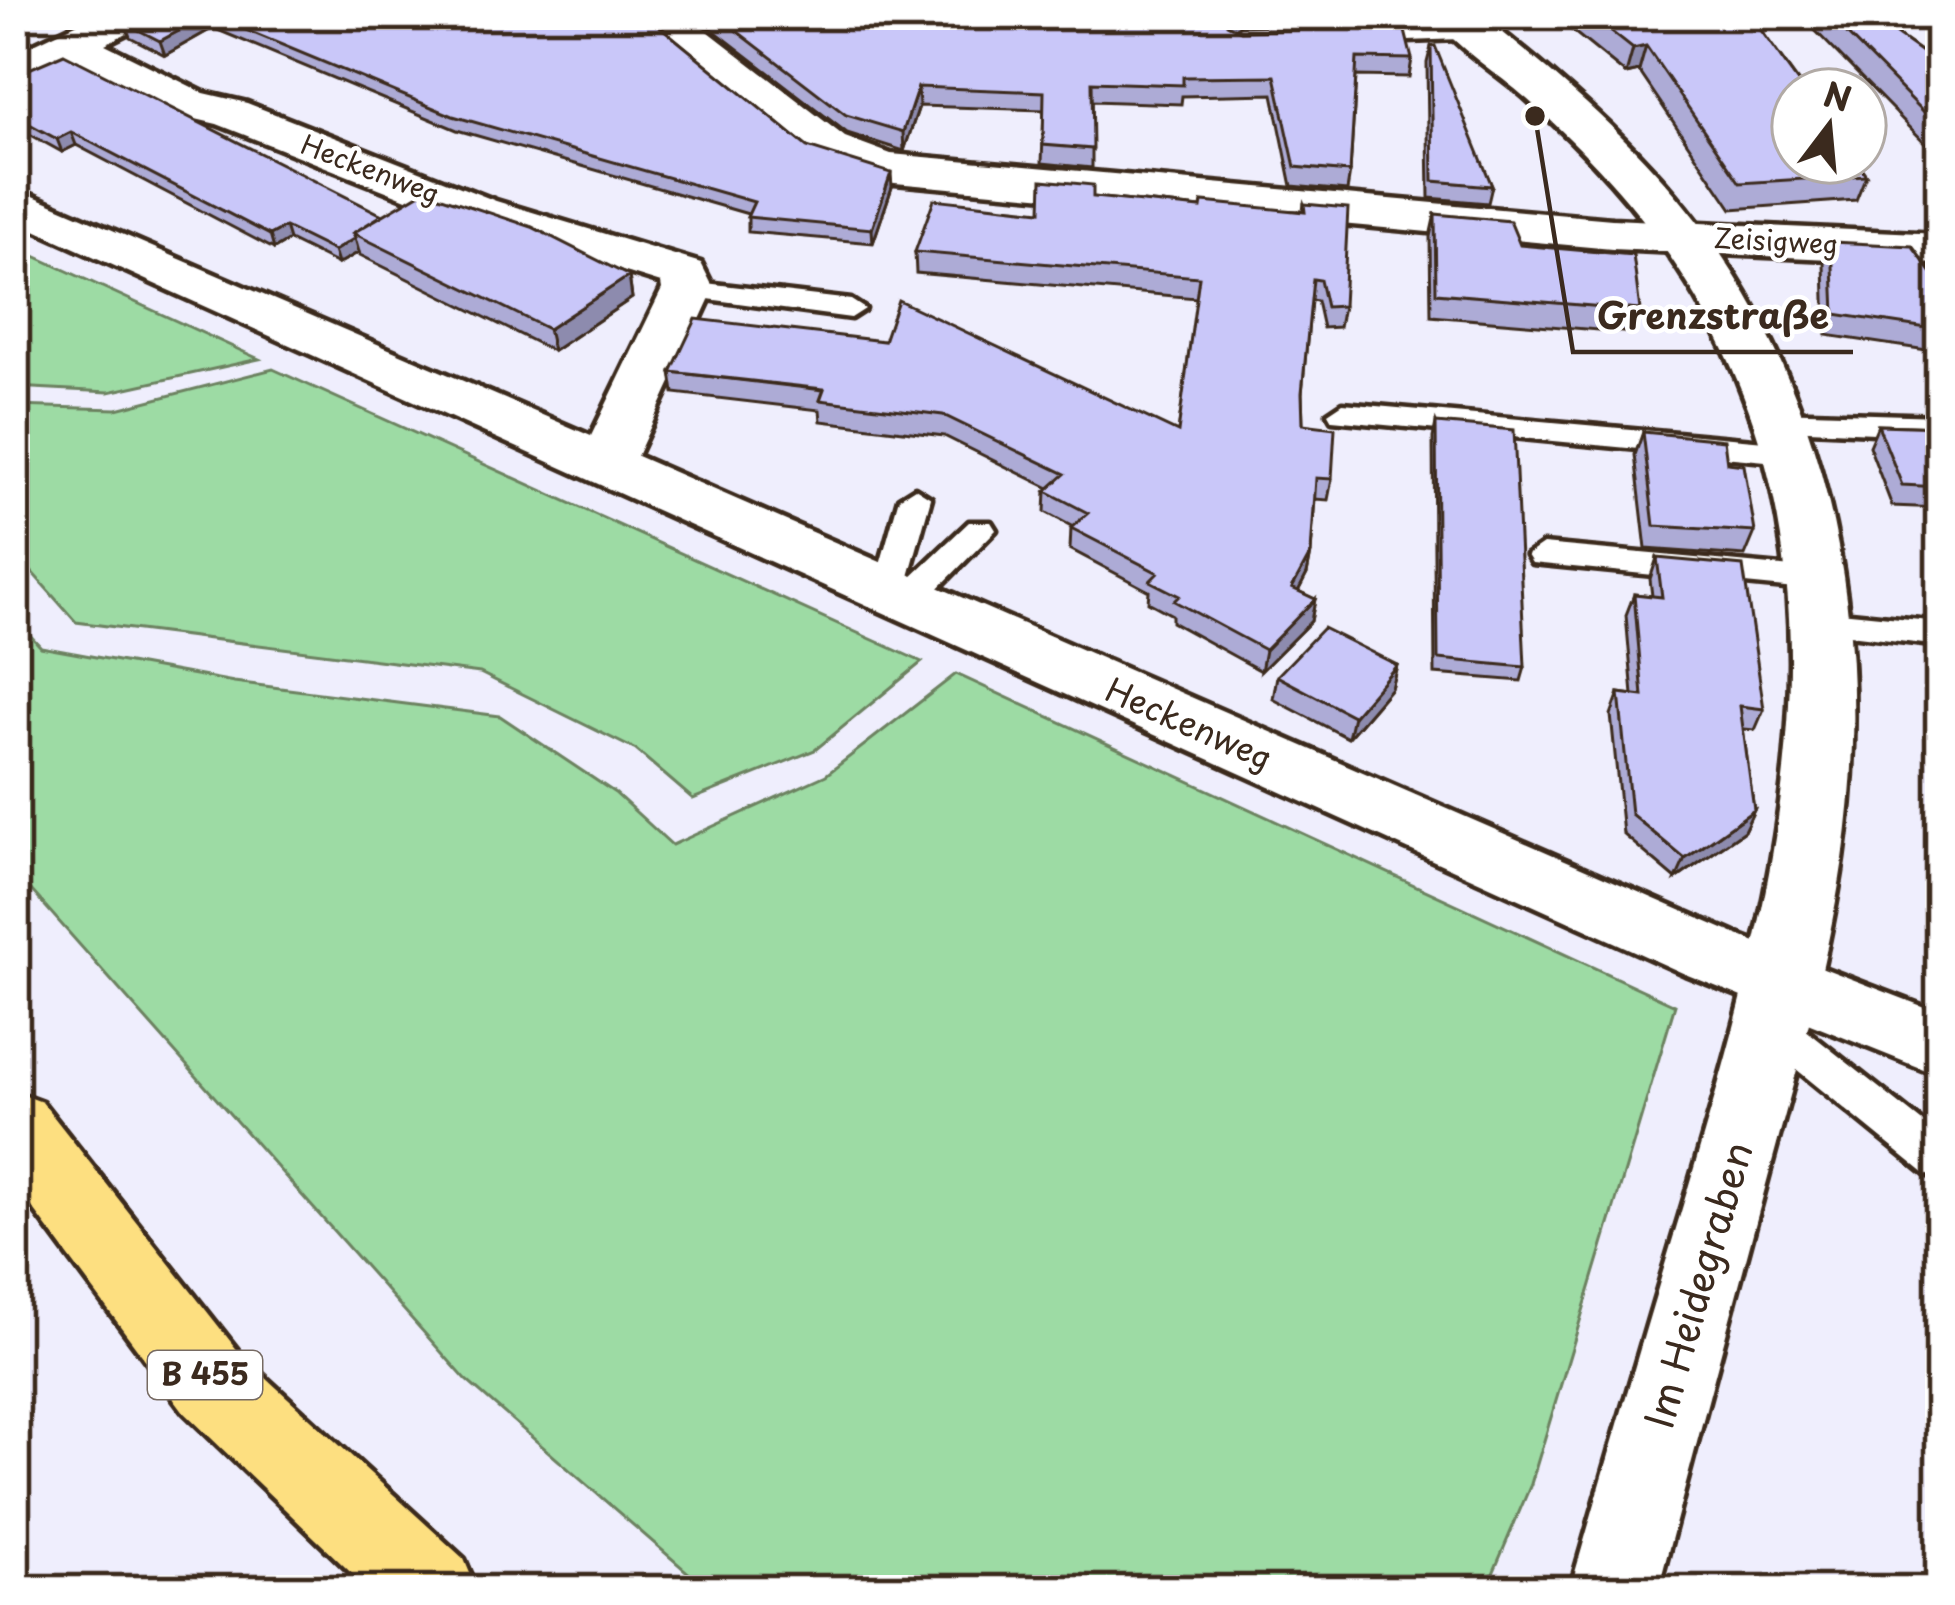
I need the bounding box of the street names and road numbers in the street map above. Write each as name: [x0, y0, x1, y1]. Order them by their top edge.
street label: Heckenweg: [296, 122, 446, 213]
street label: Zeisigweg: [1713, 216, 1839, 263]
street label: Heckenweg: [1098, 663, 1281, 781]
street label: Im Heidegraben: [1628, 1134, 1766, 1434]
road number: B 455: [148, 1351, 262, 1399]

